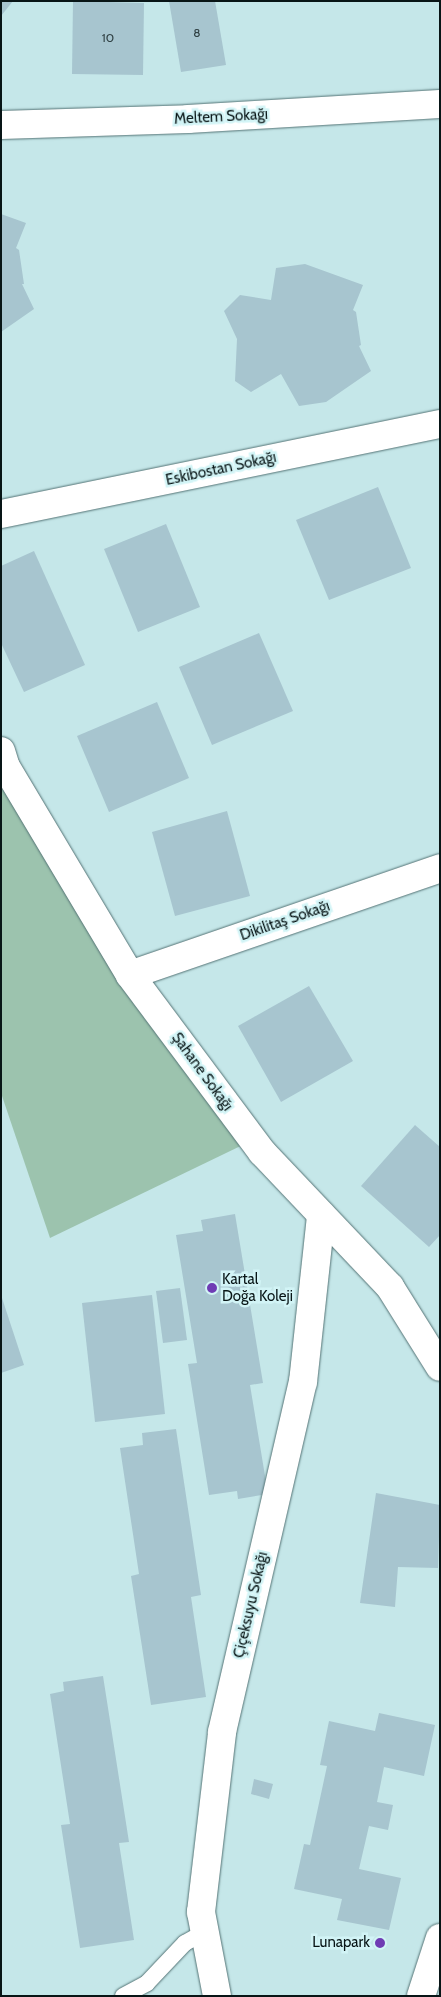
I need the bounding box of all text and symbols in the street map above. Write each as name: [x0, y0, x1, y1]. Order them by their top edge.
house number: 8: [193, 26, 201, 40]
house number: 10: [102, 31, 114, 45]
street label: Meltem Sokağı: [174, 106, 268, 128]
street label: Eskibostan Sokağı: [164, 448, 278, 490]
street label: Dikilitaş Sokağı: [238, 897, 332, 945]
street label: Şahane Sokağı: [168, 1029, 236, 1115]
place label: Kartal Doğa Koleji: [222, 1270, 293, 1305]
marker: Kartal Doğa Koleji: [206, 1282, 218, 1294]
street label: Çiçeksuyu Sokağı: [230, 1550, 272, 1660]
place label: Lunapark: [312, 1934, 370, 1952]
marker: Lunapark: [374, 1937, 386, 1949]

